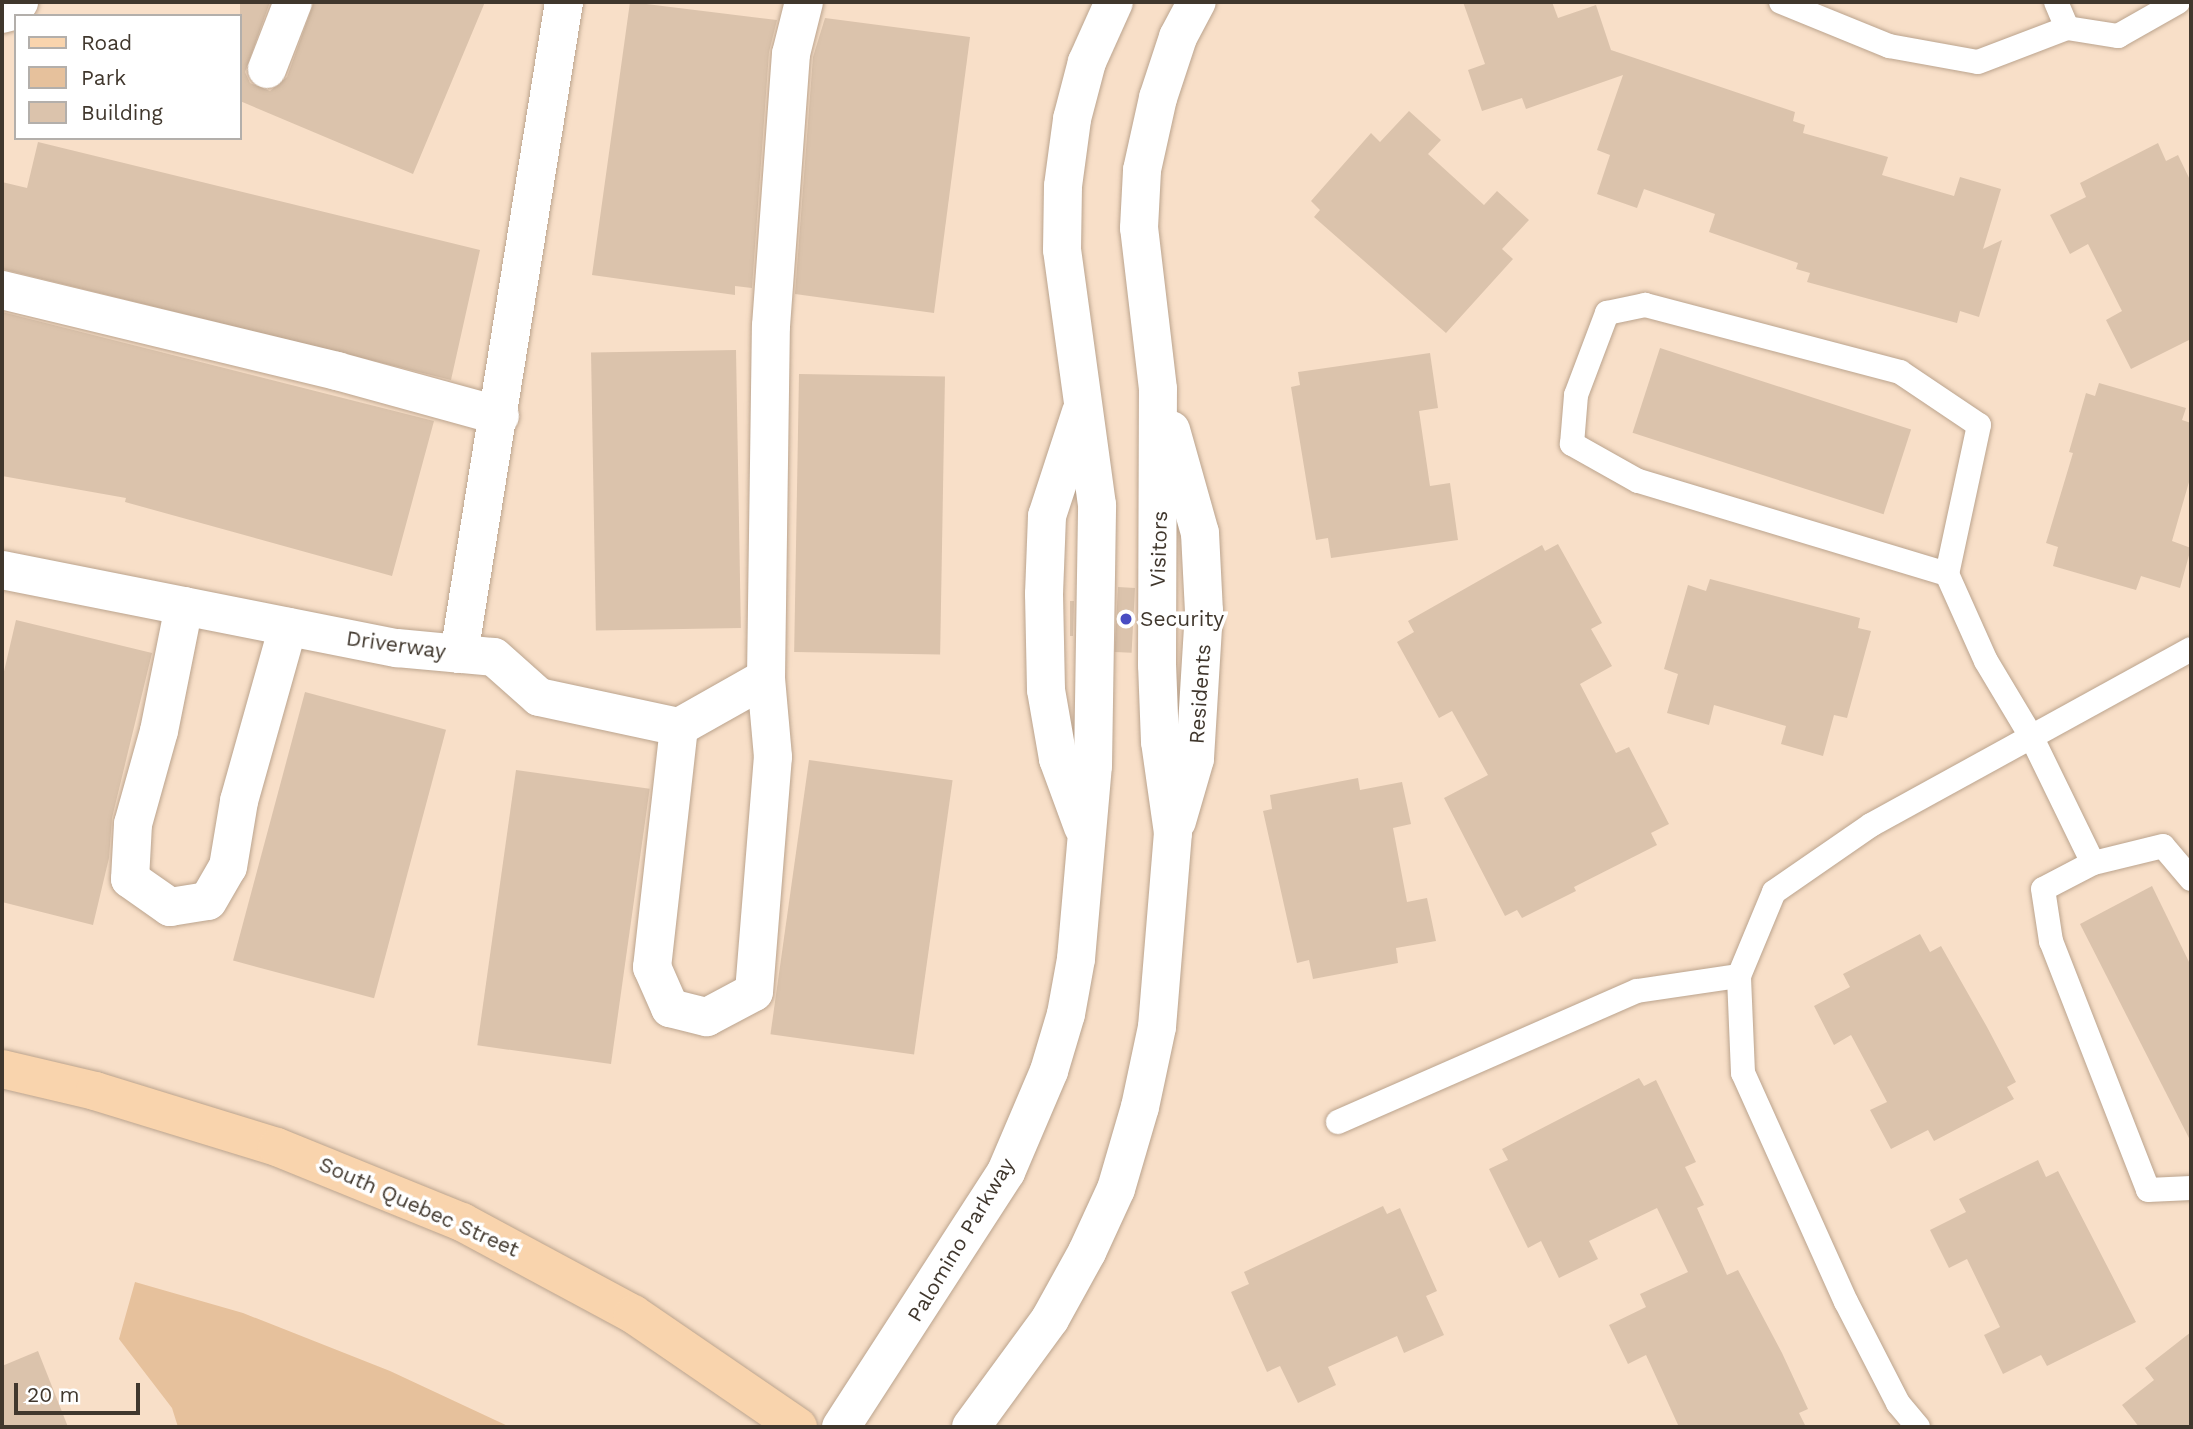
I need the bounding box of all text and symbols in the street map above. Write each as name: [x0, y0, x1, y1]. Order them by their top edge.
legend: [14, 14, 242, 140]
text: Road: [81, 30, 132, 55]
text: Park: [81, 65, 126, 90]
text: Building: [81, 100, 163, 125]
street label: Visitors: [1145, 510, 1173, 588]
place label: Security: [1140, 606, 1224, 632]
marker: Security: [1118, 611, 1134, 627]
street label: Driverway: [345, 626, 447, 664]
street label: Residents: [1184, 643, 1216, 745]
street label: South Quebec Street: [315, 1152, 523, 1262]
street label: Palomino Parkway: [902, 1153, 1020, 1327]
scale bar: [18, 1370, 144, 1414]
text: 20 m: [27, 1382, 79, 1407]

